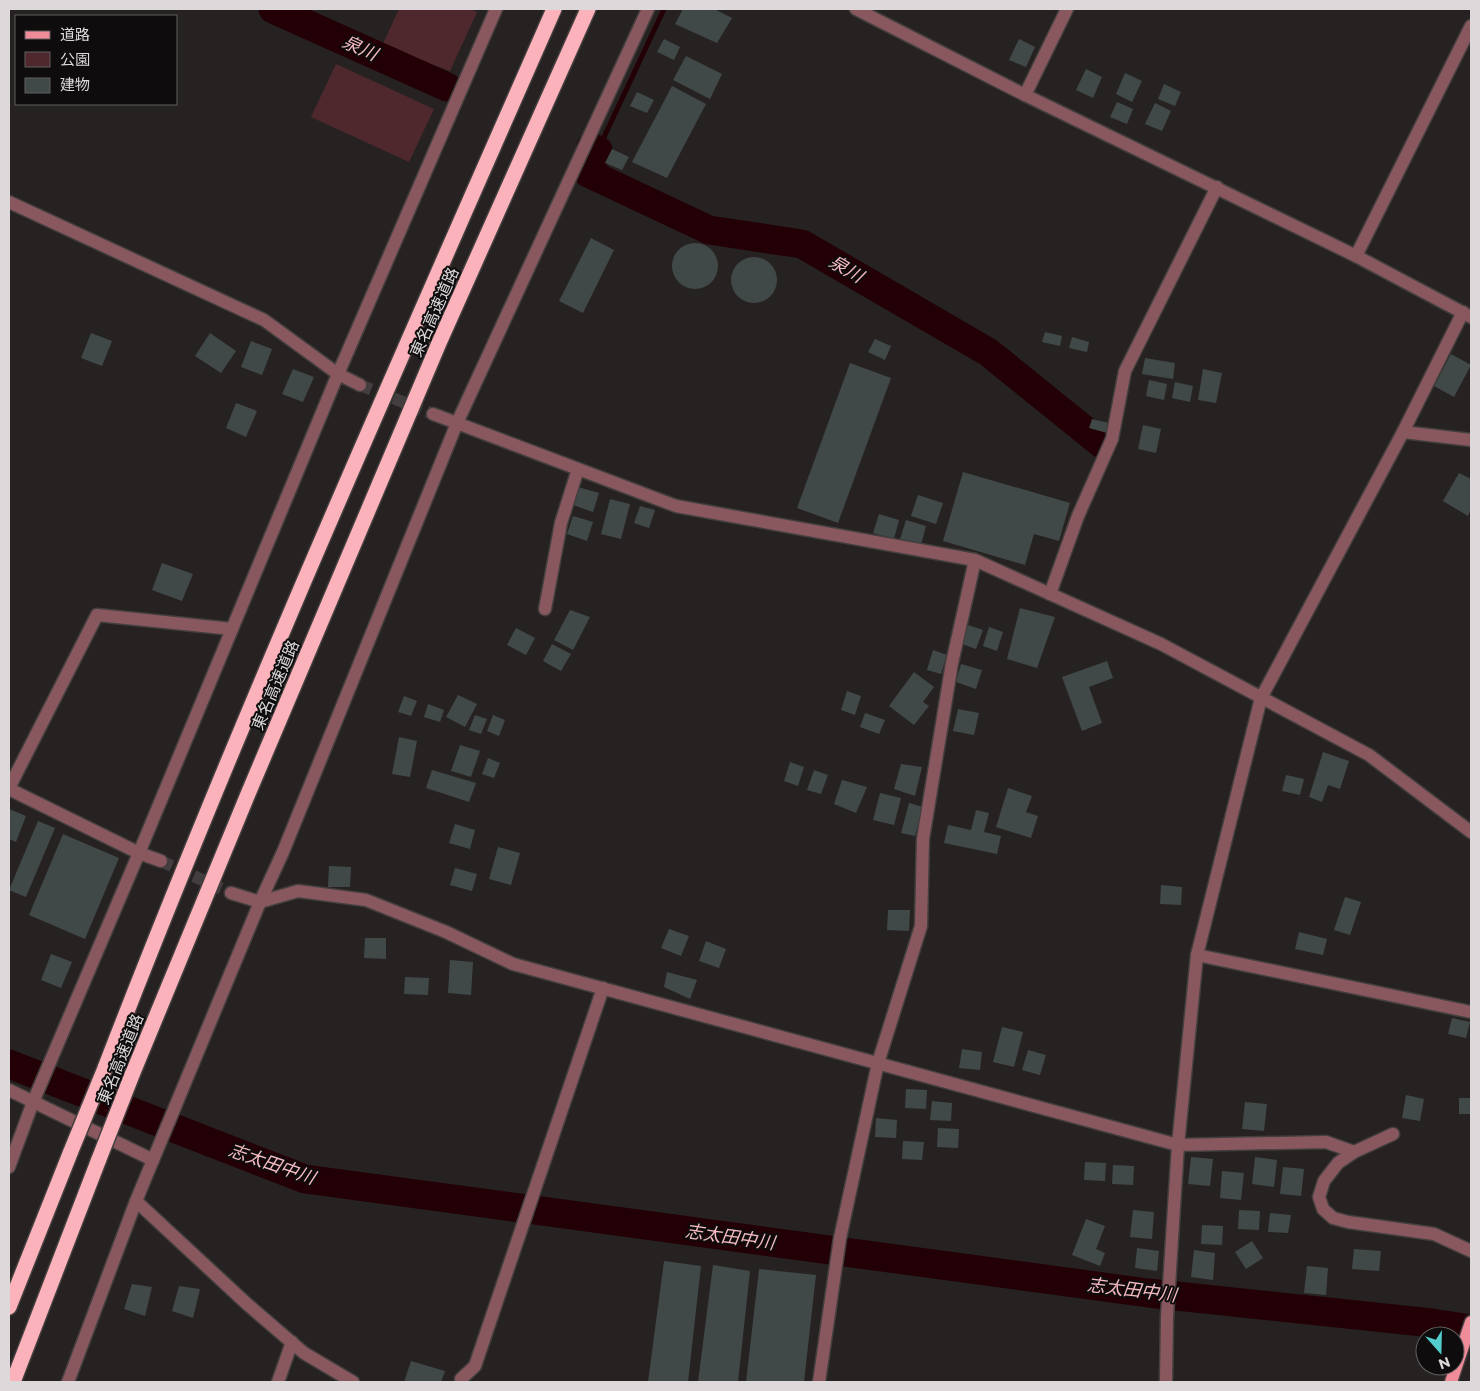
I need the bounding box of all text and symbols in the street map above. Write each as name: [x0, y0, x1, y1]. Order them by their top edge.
legend: [15, 15, 178, 105]
text: 道路: [60, 25, 90, 44]
water label: 泉川: [339, 31, 383, 66]
text: 公園: [60, 50, 90, 69]
text: 建物: [60, 75, 90, 94]
water label: 泉川: [825, 250, 869, 289]
street label: 東名高速道路: [406, 264, 463, 360]
street label: 東名高速道路: [248, 637, 303, 733]
street label: 東名高速道路: [94, 1011, 147, 1107]
water label: 志太田中川: [226, 1139, 320, 1190]
water label: 志太田中川: [684, 1220, 778, 1254]
water label: 志太田中川: [1086, 1274, 1180, 1307]
north arrow: [1415, 1326, 1465, 1376]
text: N: [1436, 1353, 1453, 1374]

